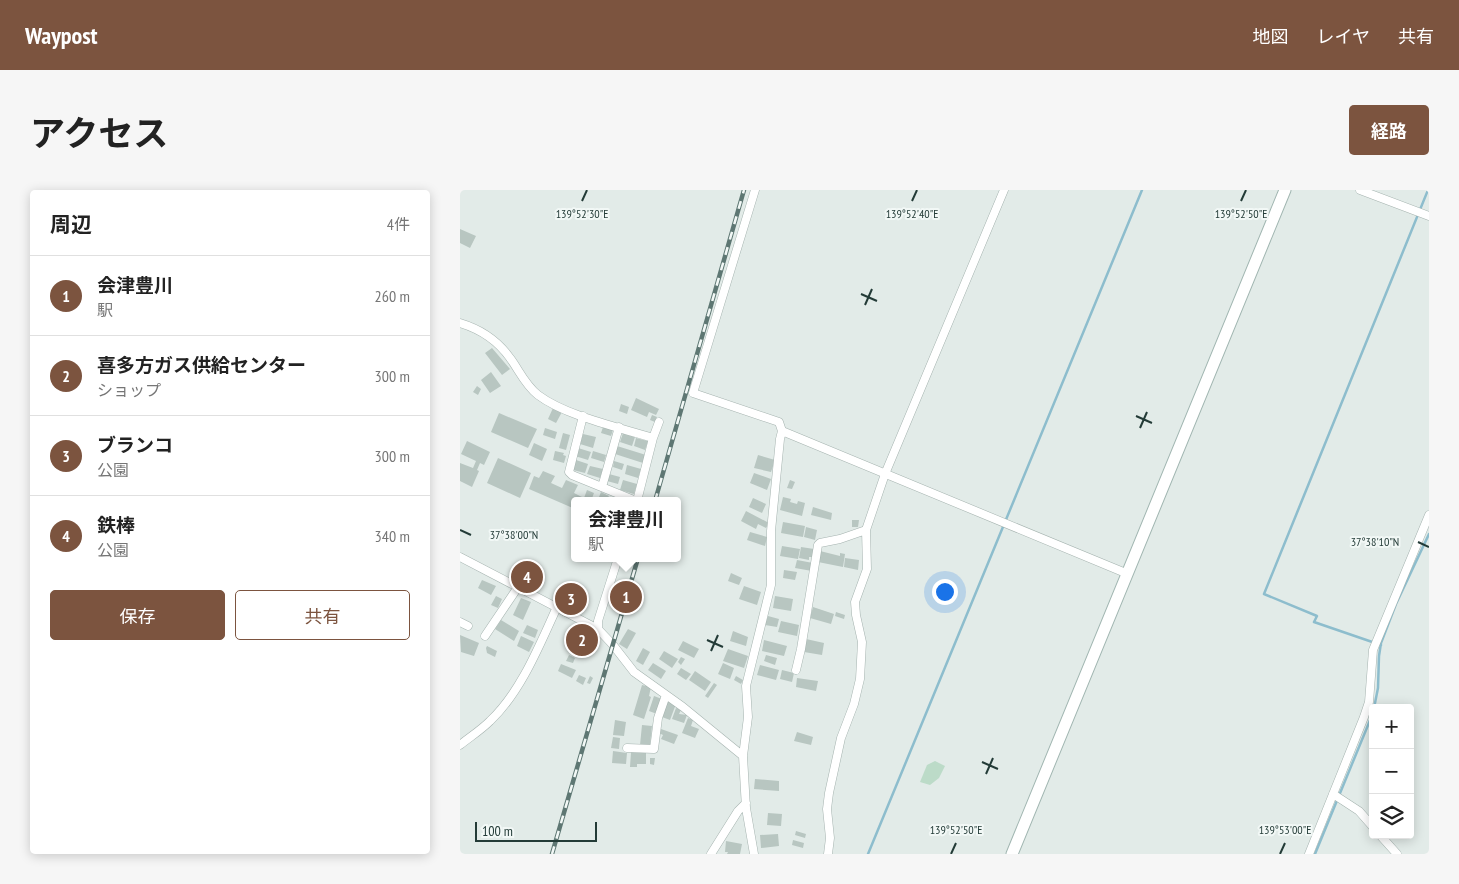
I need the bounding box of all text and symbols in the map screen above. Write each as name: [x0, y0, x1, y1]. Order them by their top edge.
text: Waypost: [25, 20, 98, 51]
text: 地図: [1253, 25, 1289, 48]
text: レイヤ: [1317, 25, 1370, 48]
text: 共有: [1398, 25, 1434, 48]
button: 経路: [1349, 105, 1429, 155]
text: アクセス: [30, 110, 168, 156]
text: 139°52'30"E: [556, 206, 608, 221]
text: 139°52'40"E: [886, 206, 938, 221]
text: 139°52'50"E: [1215, 206, 1267, 221]
text: 周辺: [50, 211, 92, 238]
text: 4件: [387, 214, 410, 234]
text: 会津豊川: [97, 273, 173, 297]
text: 1: [62, 286, 70, 306]
text: 260 m: [375, 286, 410, 306]
text: 駅: [97, 300, 113, 320]
text: 喜多方ガス供給センター: [97, 353, 306, 377]
text: 2: [62, 366, 70, 386]
text: 300 m: [375, 366, 410, 386]
text: ショップ: [97, 380, 161, 400]
text: ブランコ: [97, 433, 173, 457]
text: 3: [62, 446, 70, 466]
text: 300 m: [375, 446, 410, 466]
text: 公園: [97, 460, 129, 480]
popup: [571, 497, 681, 562]
text: 会津豊川: [588, 507, 664, 531]
text: 鉄棒: [97, 513, 135, 537]
text: 4: [62, 526, 70, 546]
text: 340 m: [375, 526, 410, 546]
text: 37°38'00"N: [490, 527, 538, 542]
text: 駅: [588, 534, 604, 554]
text: 37°38'10"N: [1351, 534, 1399, 549]
text: 公園: [97, 540, 129, 560]
pin: 4: [511, 558, 543, 596]
pin: 1: [610, 578, 642, 616]
your location: [932, 579, 958, 605]
pin: 3: [555, 580, 587, 618]
button: 保存: [50, 590, 225, 640]
button: 共有: [235, 590, 410, 640]
pin: 2: [566, 621, 598, 659]
map controls: [1369, 704, 1414, 839]
button: +: [1369, 704, 1414, 749]
button: −: [1369, 749, 1414, 794]
button: layers: [1369, 794, 1414, 839]
scale bar: [475, 819, 598, 842]
text: 100 m: [482, 822, 513, 840]
text: 139°52'50"E: [930, 822, 982, 837]
text: 139°53'00"E: [1259, 822, 1311, 837]

